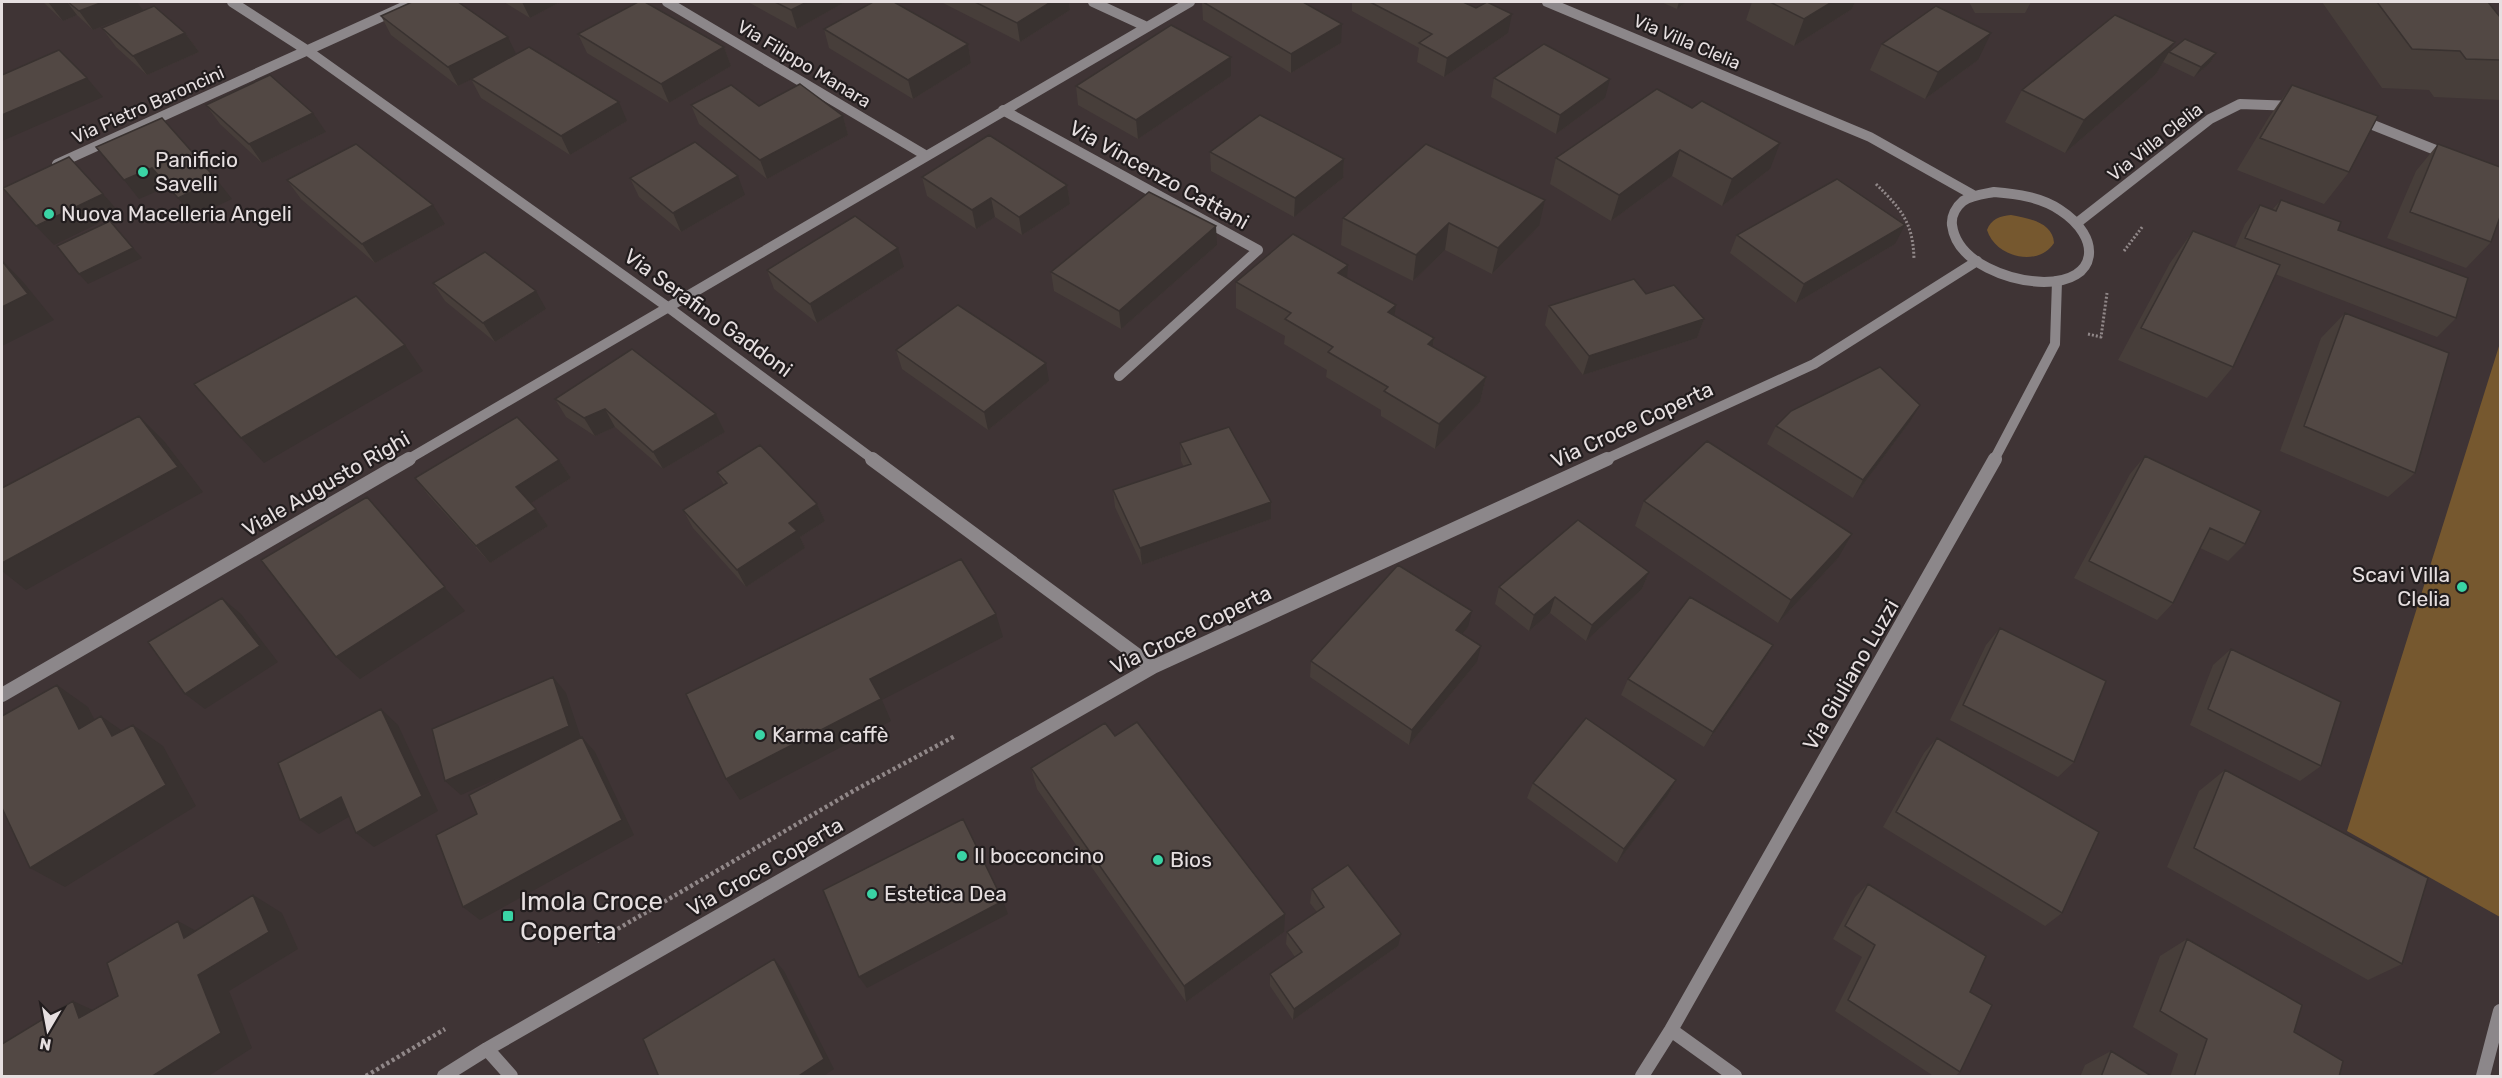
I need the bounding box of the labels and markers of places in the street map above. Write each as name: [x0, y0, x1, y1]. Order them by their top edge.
place label: Panificio Savelli: [155, 147, 238, 196]
marker: Panificio Savelli: [136, 165, 150, 179]
place label: Nuova Macelleria Angeli: [61, 201, 292, 226]
marker: Nuova Macelleria Angeli: [42, 207, 56, 221]
place label: Scavi Villa Clelia: [2352, 562, 2450, 611]
marker: Scavi Villa Clelia: [2455, 580, 2469, 594]
place label: Karma caffè: [772, 722, 889, 747]
marker: Karma caffè: [753, 728, 767, 742]
place label: Il bocconcino: [974, 843, 1104, 868]
place label: Bios: [1170, 847, 1212, 872]
marker: Il bocconcino: [955, 849, 969, 863]
marker: Bios: [1151, 853, 1165, 867]
place label: Estetica Dea: [884, 881, 1007, 906]
place label: Imola Croce Coperta: [520, 886, 663, 947]
marker: Estetica Dea: [865, 887, 879, 901]
marker: Imola Croce Coperta: [501, 909, 515, 923]

